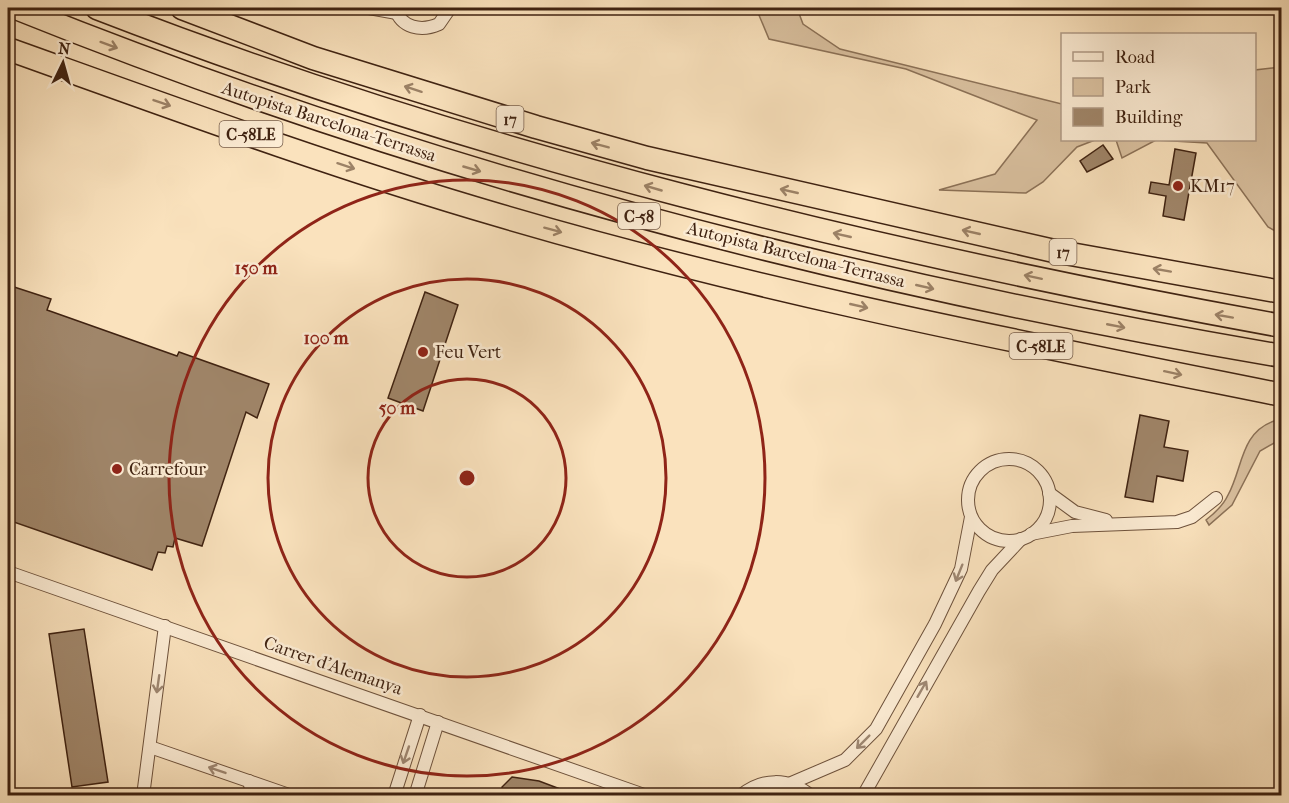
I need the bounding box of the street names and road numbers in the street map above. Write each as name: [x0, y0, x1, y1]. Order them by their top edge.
street label: Autopista Barcelona-Terrassa: [218, 77, 439, 167]
road number: 17: [496, 106, 524, 132]
road number: C-58LE: [220, 121, 282, 147]
road number: C-58: [618, 203, 660, 229]
street label: Autopista Barcelona-Terrassa: [684, 217, 908, 292]
road number: 17: [1050, 239, 1076, 265]
road number: C-58LE: [1010, 333, 1072, 359]
street label: Carrer d'Alemanya: [261, 632, 406, 700]

